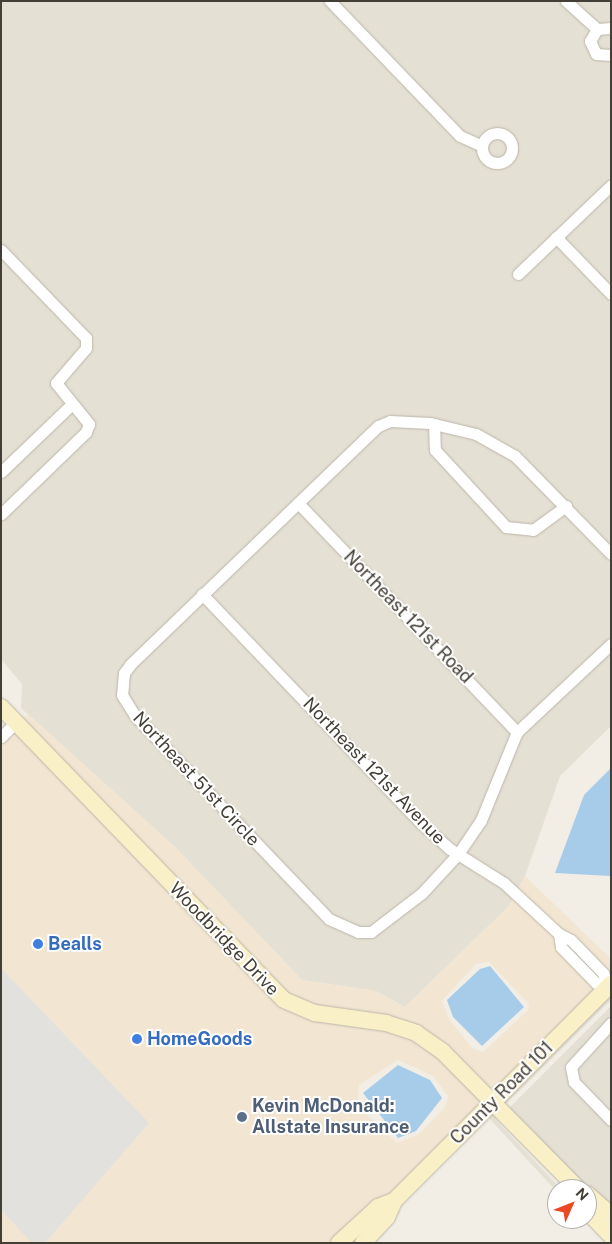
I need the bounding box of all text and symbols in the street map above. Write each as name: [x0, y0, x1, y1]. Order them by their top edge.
street label: Northeast 121st Road: [339, 546, 477, 688]
street label: Northeast 121st Avenue: [298, 693, 450, 849]
street label: Northeast 51st Circle: [128, 707, 264, 851]
street label: Woodbridge Drive: [164, 878, 284, 1000]
place label: Bealls: [48, 933, 102, 955]
marker: Bealls: [32, 938, 44, 950]
place label: HomeGoods: [147, 1028, 252, 1050]
marker: HomeGoods: [131, 1033, 143, 1045]
street label: County Road 101: [446, 1037, 558, 1149]
place label: Kevin McDonald: Allstate Insurance: [252, 1096, 410, 1138]
marker: Kevin McDonald: Allstate Insurance: [236, 1111, 248, 1123]
north arrow: [547, 1179, 597, 1229]
text: N: [573, 1185, 592, 1204]

